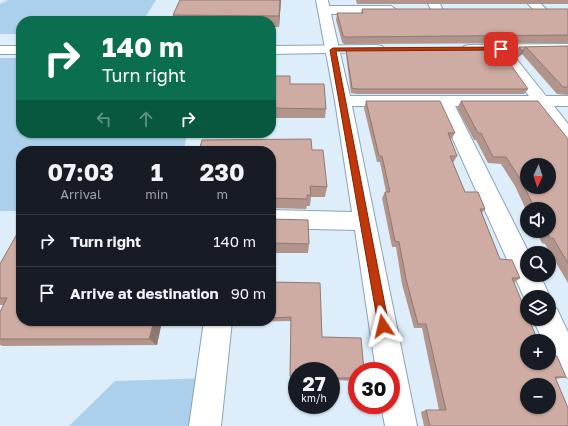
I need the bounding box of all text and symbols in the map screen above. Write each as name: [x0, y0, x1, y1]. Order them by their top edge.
text: 140 m: [102, 30, 184, 63]
icon: right: [36, 32, 88, 84]
pin: [484, 32, 518, 66]
icon: arrive: [490, 38, 512, 60]
text: Turn right: [102, 64, 186, 86]
icon: left: [93, 108, 115, 130]
icon: ahead: [135, 108, 157, 130]
icon: right: [177, 108, 199, 130]
text: 07:03: [47, 157, 114, 186]
text: 1: [151, 157, 163, 186]
text: 230: [200, 157, 245, 186]
north arrow: [520, 158, 556, 194]
map controls: [520, 158, 556, 414]
text: Arrival: [60, 186, 101, 202]
text: min: [145, 186, 168, 202]
text: m: [216, 186, 228, 202]
button: sound: [520, 202, 556, 238]
icon: right: [36, 230, 58, 252]
text: Turn right: [70, 232, 141, 250]
text: 140 m: [213, 232, 256, 250]
button: search: [520, 246, 556, 282]
icon: arrive: [36, 282, 58, 304]
text: Arrive at destination: [70, 284, 219, 302]
text: 90 m: [231, 284, 266, 302]
button: layers: [520, 290, 556, 326]
position arrow: [362, 305, 404, 347]
button: +: [520, 334, 556, 370]
speed limit sign: 30: [348, 362, 400, 414]
text: 27: [302, 371, 326, 395]
button: −: [520, 378, 556, 414]
text: km/h: [301, 392, 327, 404]

